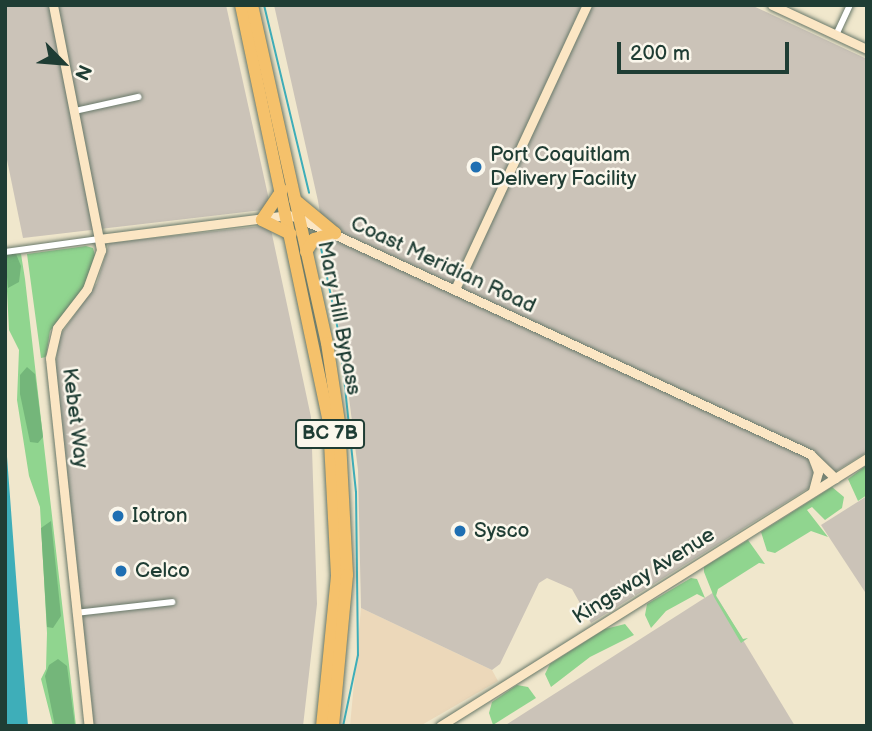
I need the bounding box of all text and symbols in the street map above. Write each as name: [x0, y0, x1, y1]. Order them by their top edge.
north arrow: [28, 28, 98, 98]
scale bar: [620, 28, 792, 72]
text: 200 m: [630, 41, 690, 66]
text: N: [69, 61, 96, 83]
place label: Port Coquitlam Delivery Facility: [490, 142, 638, 192]
marker: Port Coquitlam Delivery Facility: [468, 159, 484, 175]
street label: Coast Meridian Road: [346, 211, 540, 319]
street label: Mary Hill Bypass: [312, 238, 366, 398]
street label: Kebet Way: [56, 366, 94, 470]
road number: BC 7B: [295, 418, 365, 449]
place label: Iotron: [132, 503, 188, 529]
marker: Iotron: [110, 508, 126, 524]
place label: Sysco: [474, 518, 529, 544]
street label: Kingsway Avenue: [568, 522, 720, 630]
marker: Sysco: [452, 523, 468, 539]
place label: Celco: [135, 558, 190, 584]
marker: Celco: [113, 563, 129, 579]

